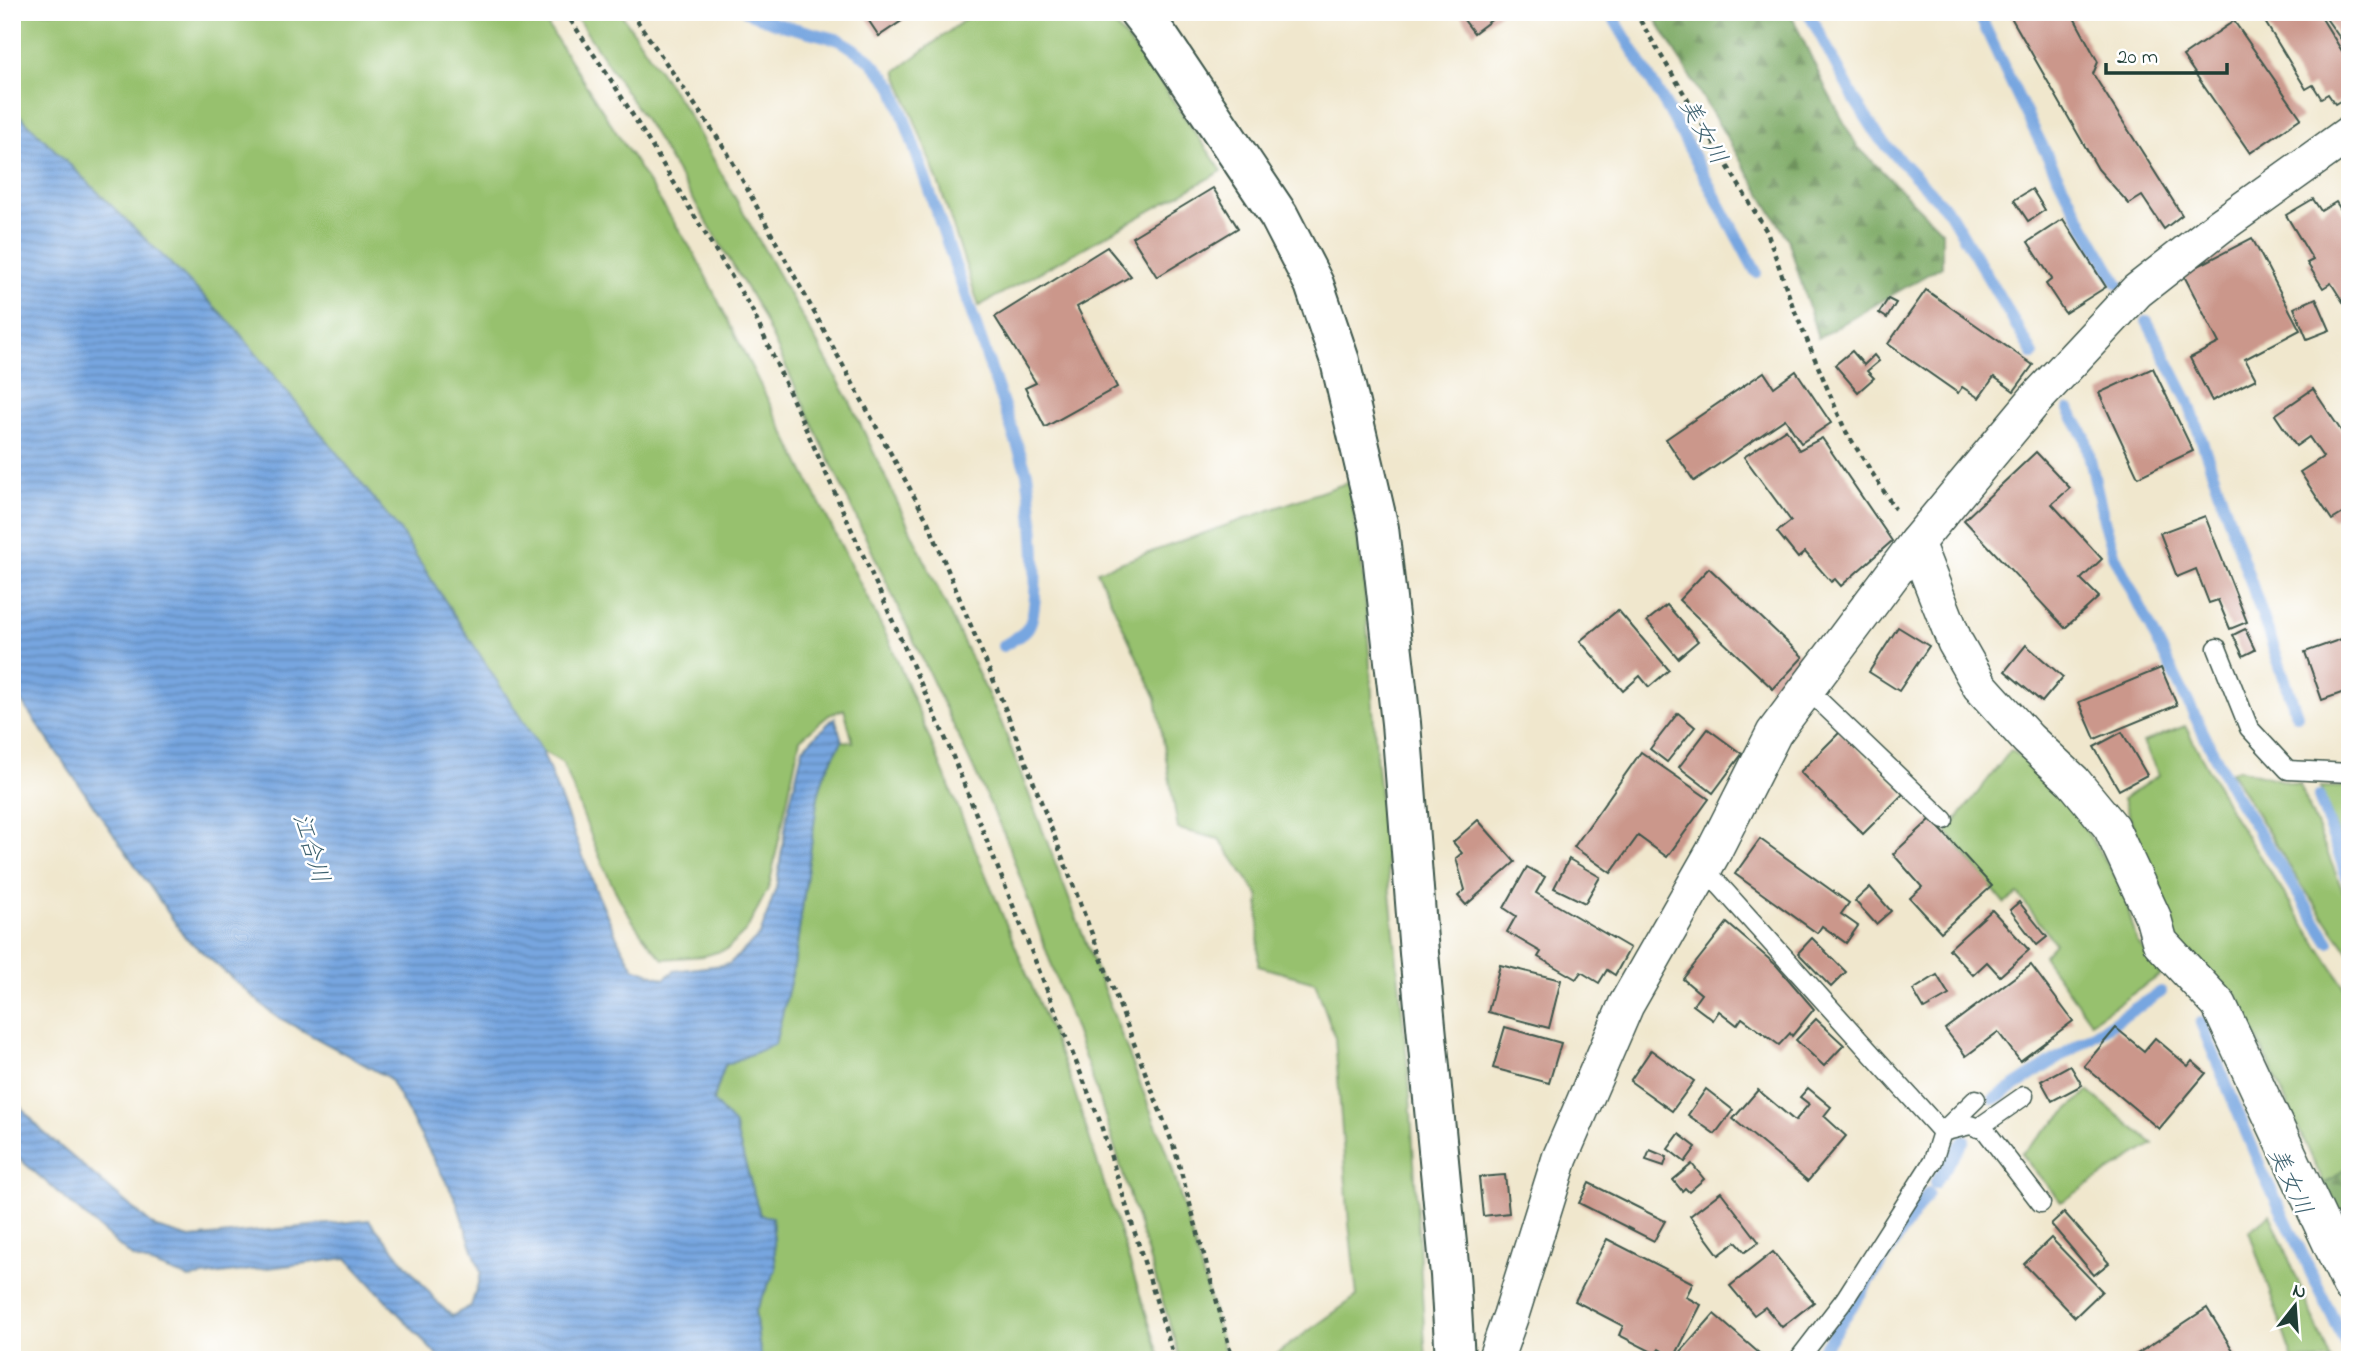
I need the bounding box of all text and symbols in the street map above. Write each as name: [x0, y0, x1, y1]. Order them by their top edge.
scale bar: [2106, 32, 2227, 76]
text: 20 m: [2117, 43, 2158, 73]
water label: 美女川: [1669, 92, 1735, 172]
water label: 江合川: [282, 809, 337, 888]
water label: 美女川: [2258, 1142, 2320, 1222]
north arrow: [2260, 1270, 2330, 1340]
text: N: [2289, 1277, 2309, 1307]

